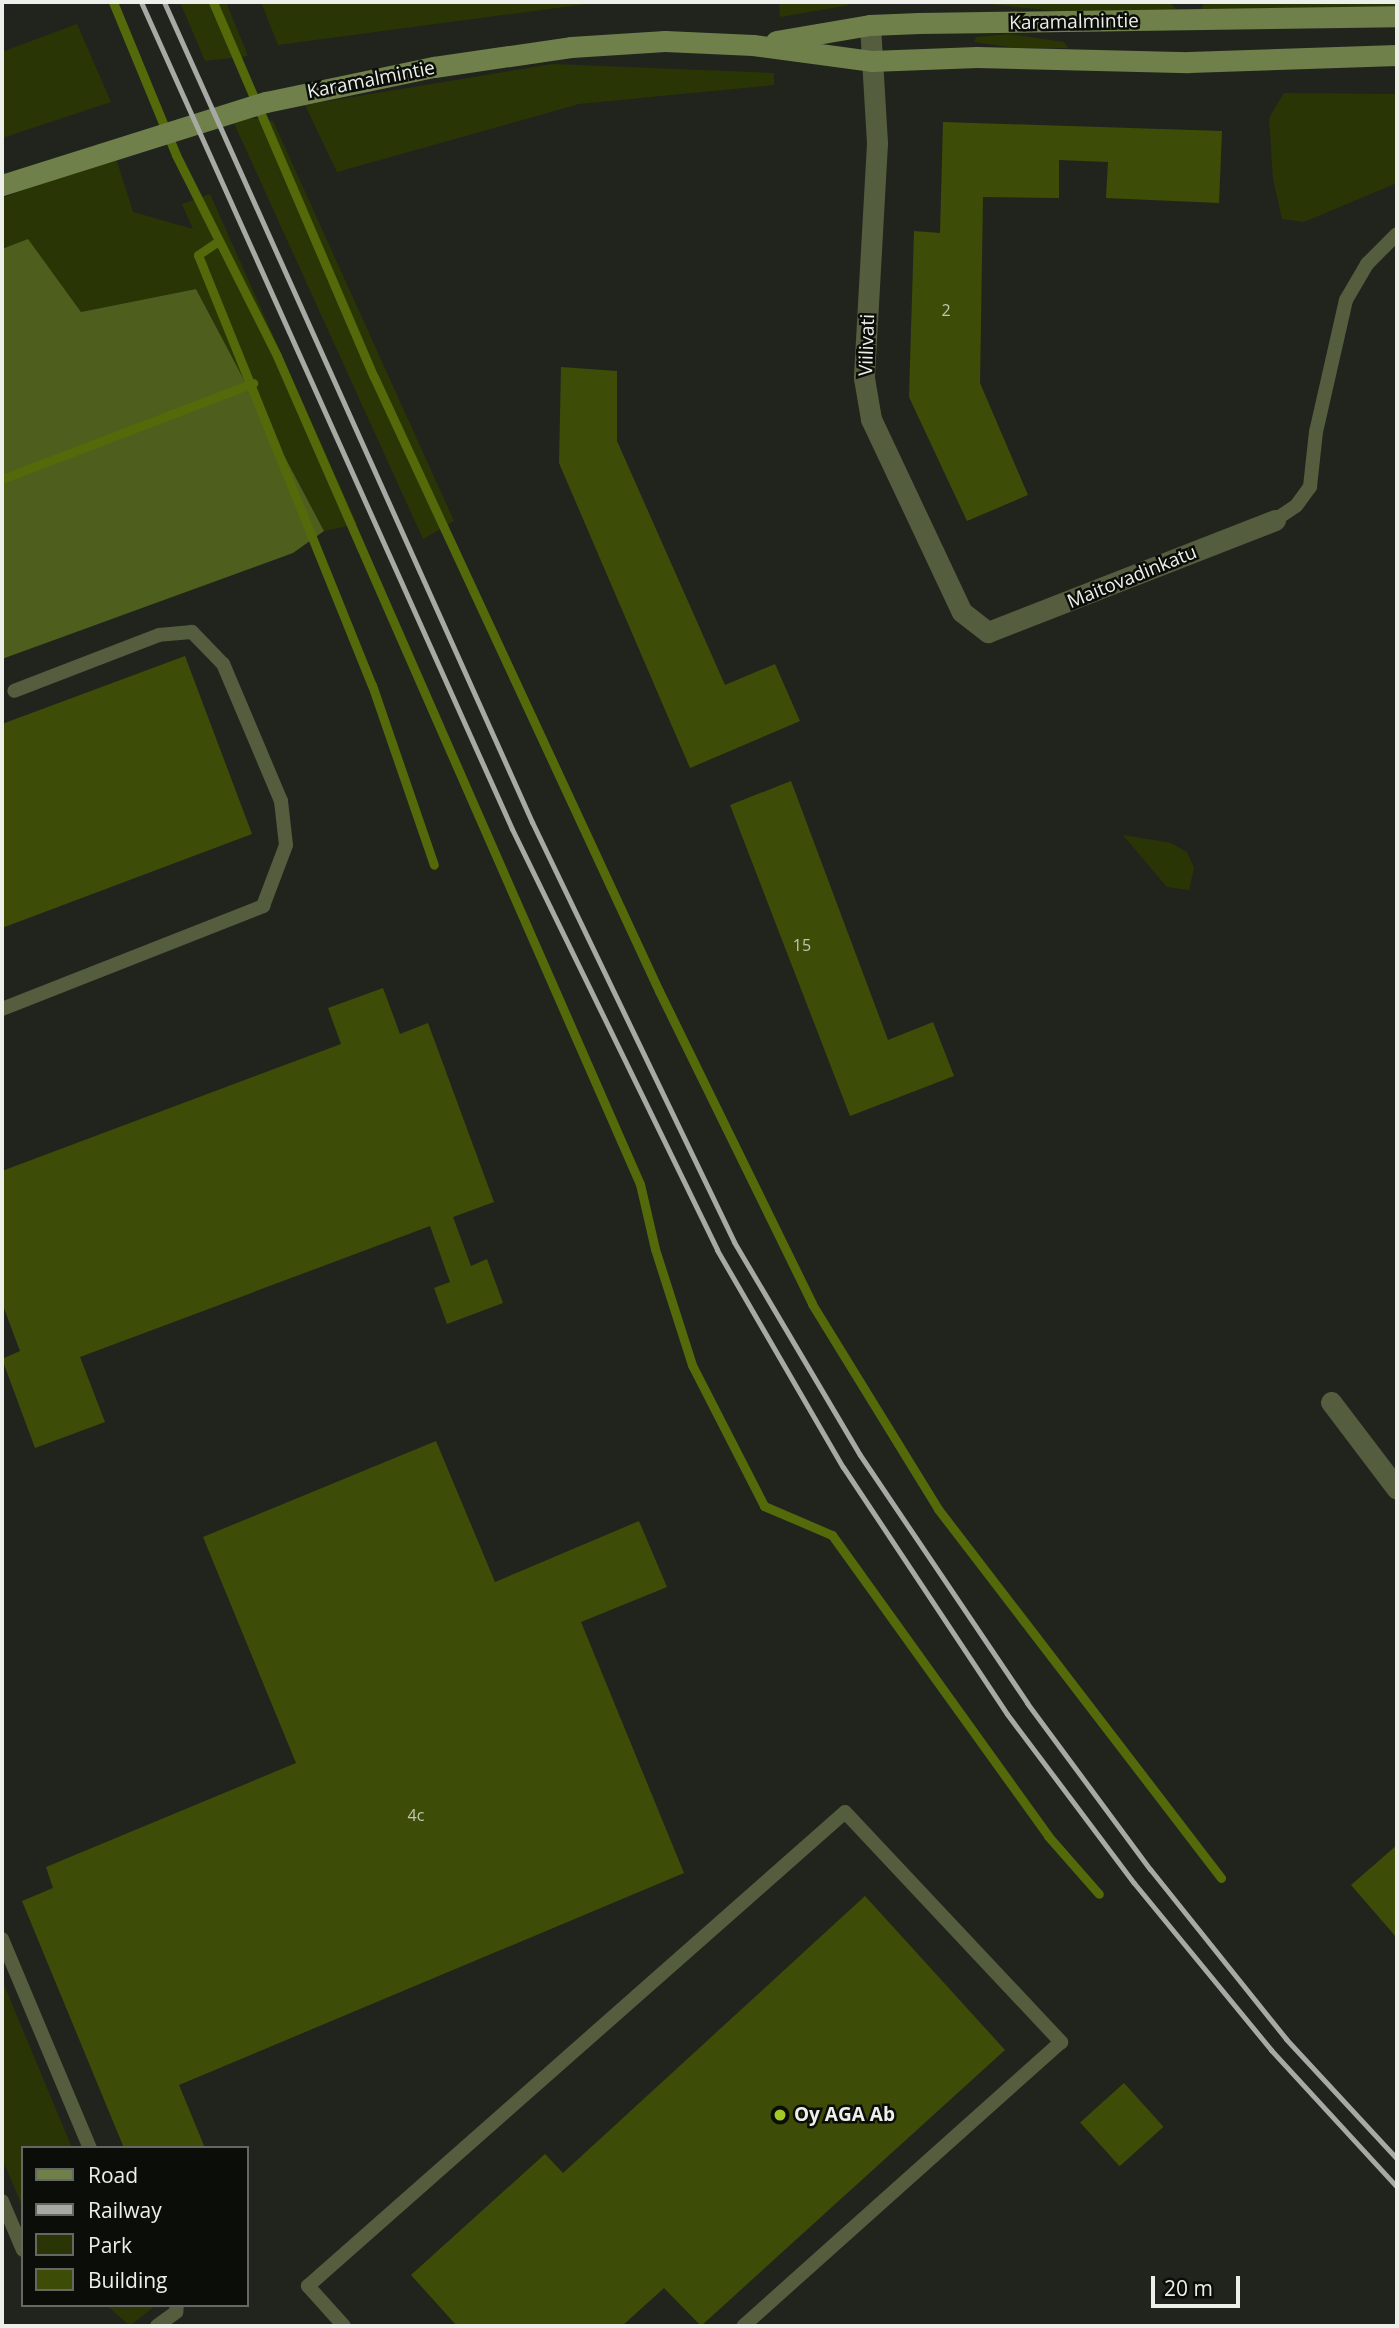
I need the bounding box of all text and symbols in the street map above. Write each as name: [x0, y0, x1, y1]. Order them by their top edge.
street label: Karamalmintie: [1009, 9, 1139, 35]
street label: Karamalmintie: [305, 56, 437, 104]
house number: 2: [941, 300, 951, 320]
street label: Viilivati: [855, 314, 879, 376]
street label: Maitovadinkatu: [1064, 541, 1200, 613]
house number: 15: [793, 935, 811, 955]
house number: 4c: [408, 1805, 424, 1825]
place label: Oy AGA Ab: [794, 2104, 895, 2126]
marker: Oy AGA Ab: [772, 2107, 788, 2123]
legend: [21, 2146, 248, 2307]
text: Road: [88, 2161, 138, 2189]
text: Railway: [88, 2196, 162, 2224]
text: Park: [88, 2231, 132, 2259]
scale bar: [1154, 2262, 1243, 2306]
text: Building: [88, 2266, 167, 2294]
text: 20 m: [1164, 2274, 1213, 2302]

